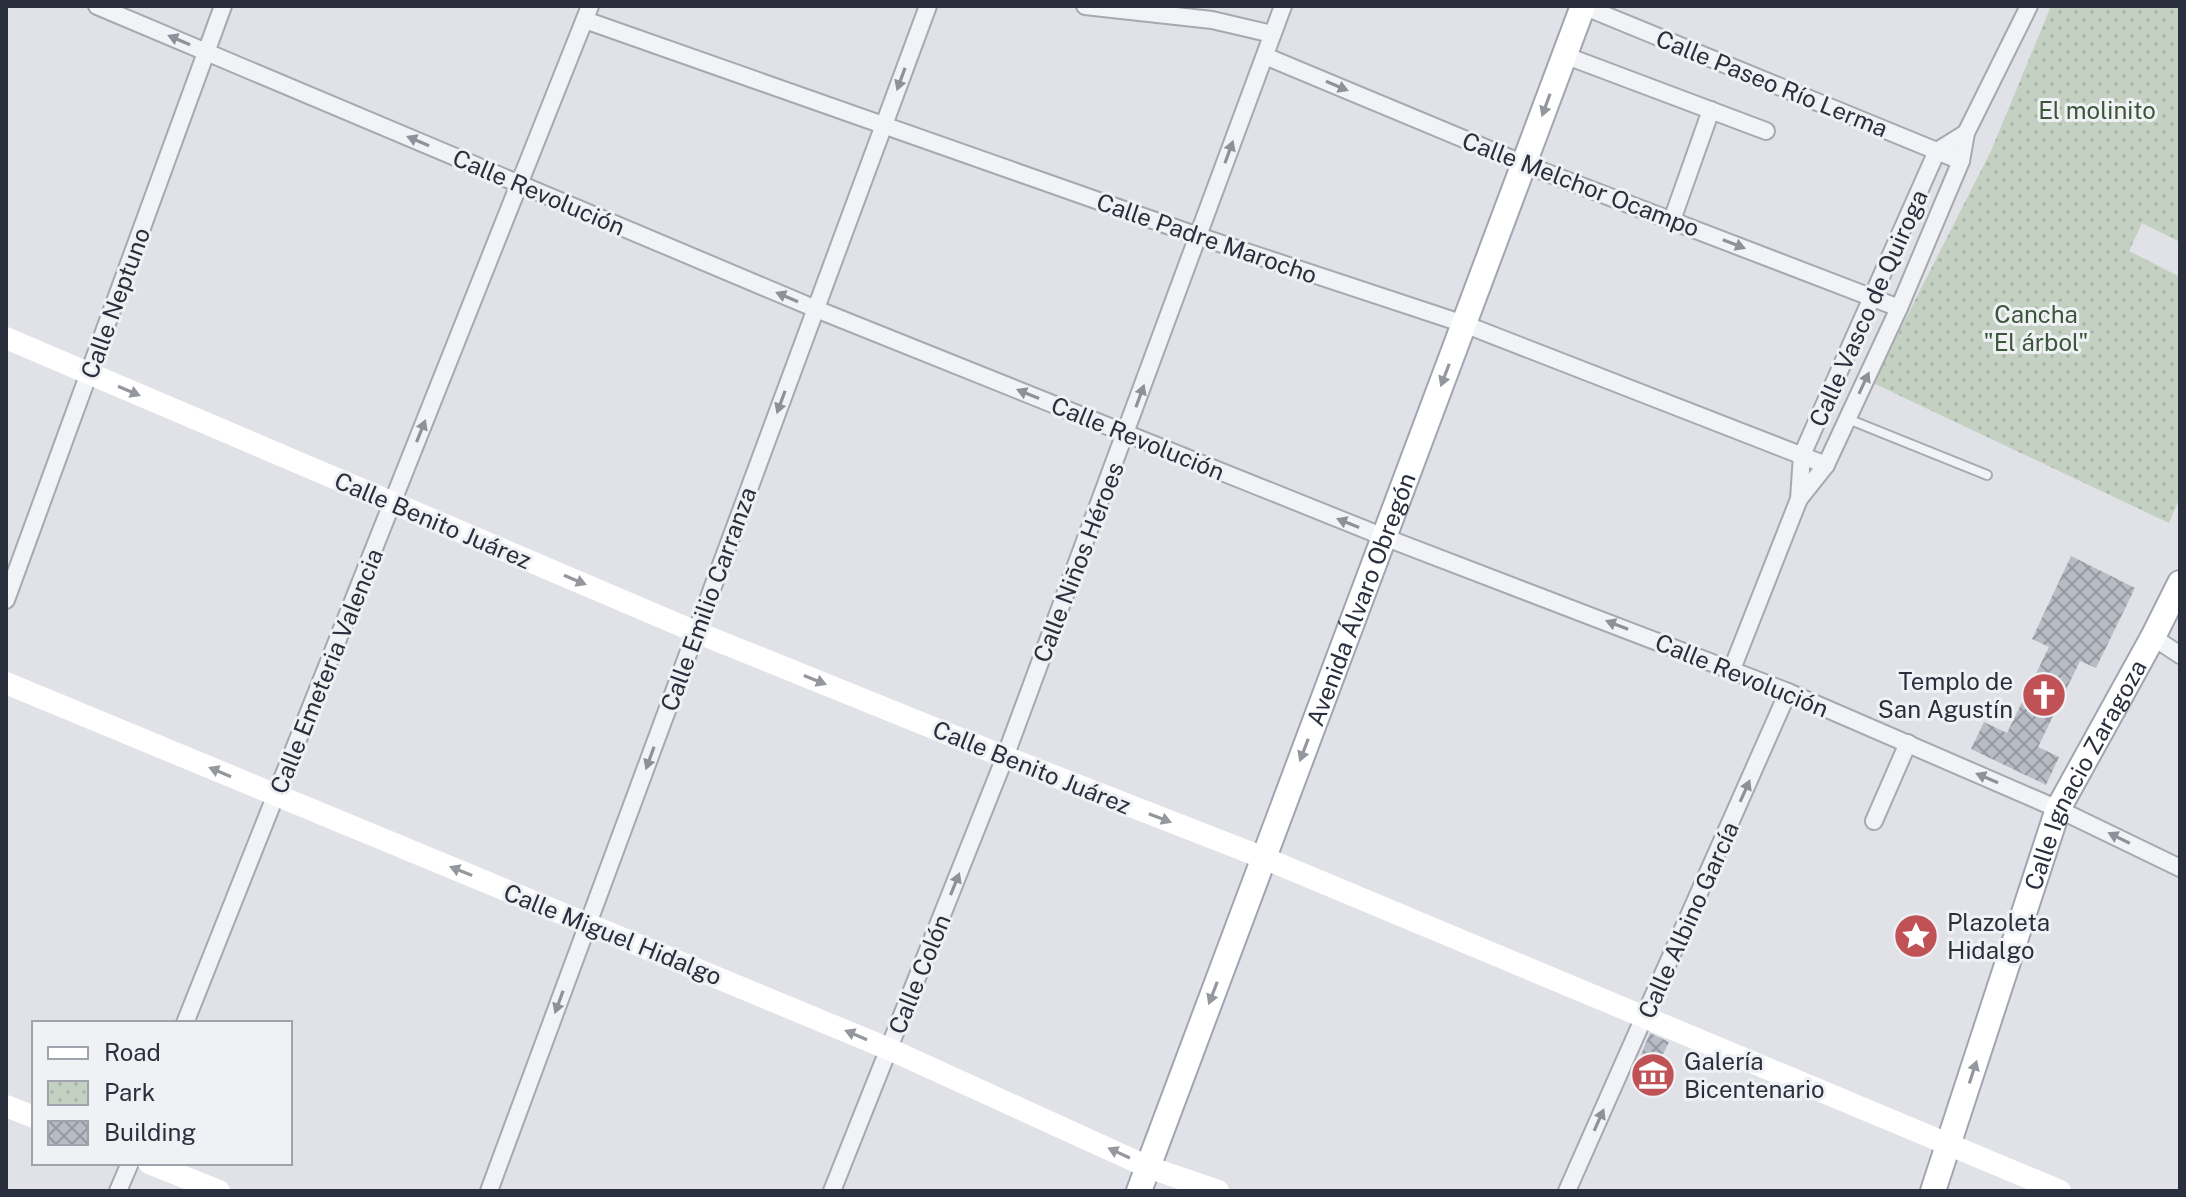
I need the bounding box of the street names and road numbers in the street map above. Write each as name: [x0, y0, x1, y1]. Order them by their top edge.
street label: Calle Paseo Río Lerma: [1652, 24, 1892, 142]
street label: Calle Melchor Ocampo: [1459, 126, 1703, 242]
street label: Calle Revolución: [449, 143, 629, 241]
street label: Calle Vasco de Quiroga: [1803, 185, 1933, 431]
street label: Calle Padre Marocho: [1093, 187, 1321, 289]
street label: Calle Neptuno: [75, 224, 155, 382]
street label: Calle Revolución: [1047, 391, 1229, 485]
street label: Calle Niños Héroes: [1027, 458, 1129, 666]
street label: Calle Benito Juárez: [330, 466, 536, 574]
street label: Avenida Álvaro Obregón: [1301, 469, 1421, 730]
street label: Calle Emilio Carranza: [654, 483, 762, 715]
street label: Calle Emeteria Valencia: [264, 544, 388, 798]
street label: Calle Revolución: [1651, 628, 1833, 722]
street label: Calle Ignacio Zaragoza: [2018, 655, 2152, 894]
street label: Calle Benito Juárez: [929, 715, 1135, 819]
street label: Calle Albino García: [1632, 817, 1744, 1023]
street label: Calle Miguel Hidalgo: [500, 877, 726, 991]
street label: Calle Colón: [882, 910, 956, 1038]

